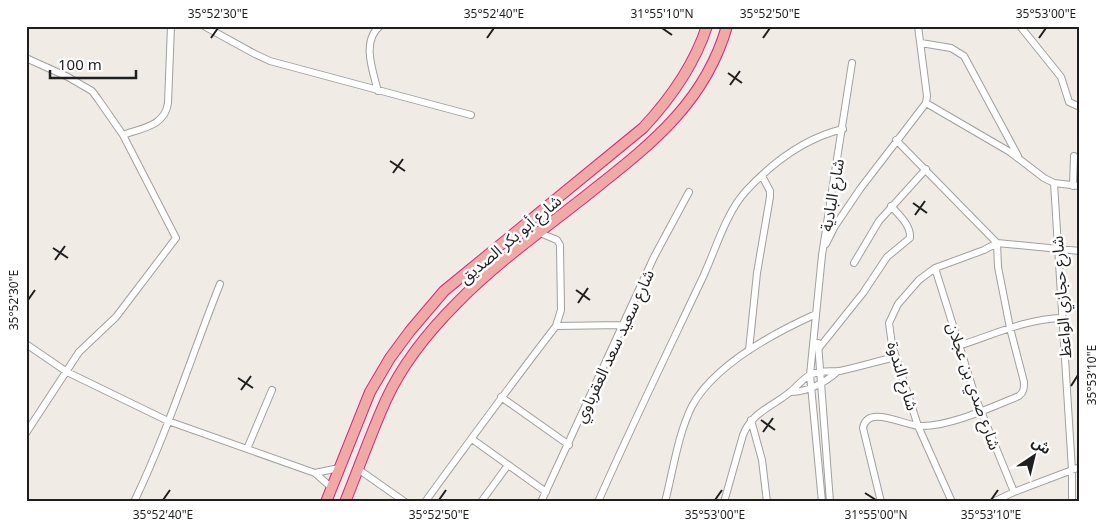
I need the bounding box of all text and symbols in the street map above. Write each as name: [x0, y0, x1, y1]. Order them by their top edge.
text: 35°52'30"E: [188, 5, 248, 22]
text: 35°52'40"E: [464, 5, 524, 22]
text: 31°55'10"N: [630, 5, 694, 22]
text: 35°52'50"E: [740, 5, 800, 22]
text: 35°53'00"E: [1016, 5, 1076, 22]
scale bar: [50, 48, 136, 80]
text: 100 m: [58, 54, 102, 74]
street label: شارع البادية: [815, 157, 851, 234]
street label: شارع أبو بكر الصديق: [454, 190, 567, 290]
street label: شارع حجازي الواعظ: [1046, 235, 1078, 359]
street label: شارع سعيد سعد العقرباوي: [569, 266, 661, 427]
text: 35°52'30"E: [5, 270, 22, 330]
street label: شارع صدي بن عجلان: [940, 319, 1006, 453]
street label: شارع الندوة: [880, 339, 924, 414]
text: 35°53'10"E: [1083, 345, 1100, 405]
north arrow: [1008, 430, 1058, 480]
text: ش: [1028, 432, 1055, 458]
text: 35°52'40"E: [133, 506, 193, 523]
text: 35°52'50"E: [409, 506, 469, 523]
text: 35°53'00"E: [685, 506, 745, 523]
text: 31°55'00"N: [844, 506, 908, 523]
text: 35°53'10"E: [961, 506, 1021, 523]

